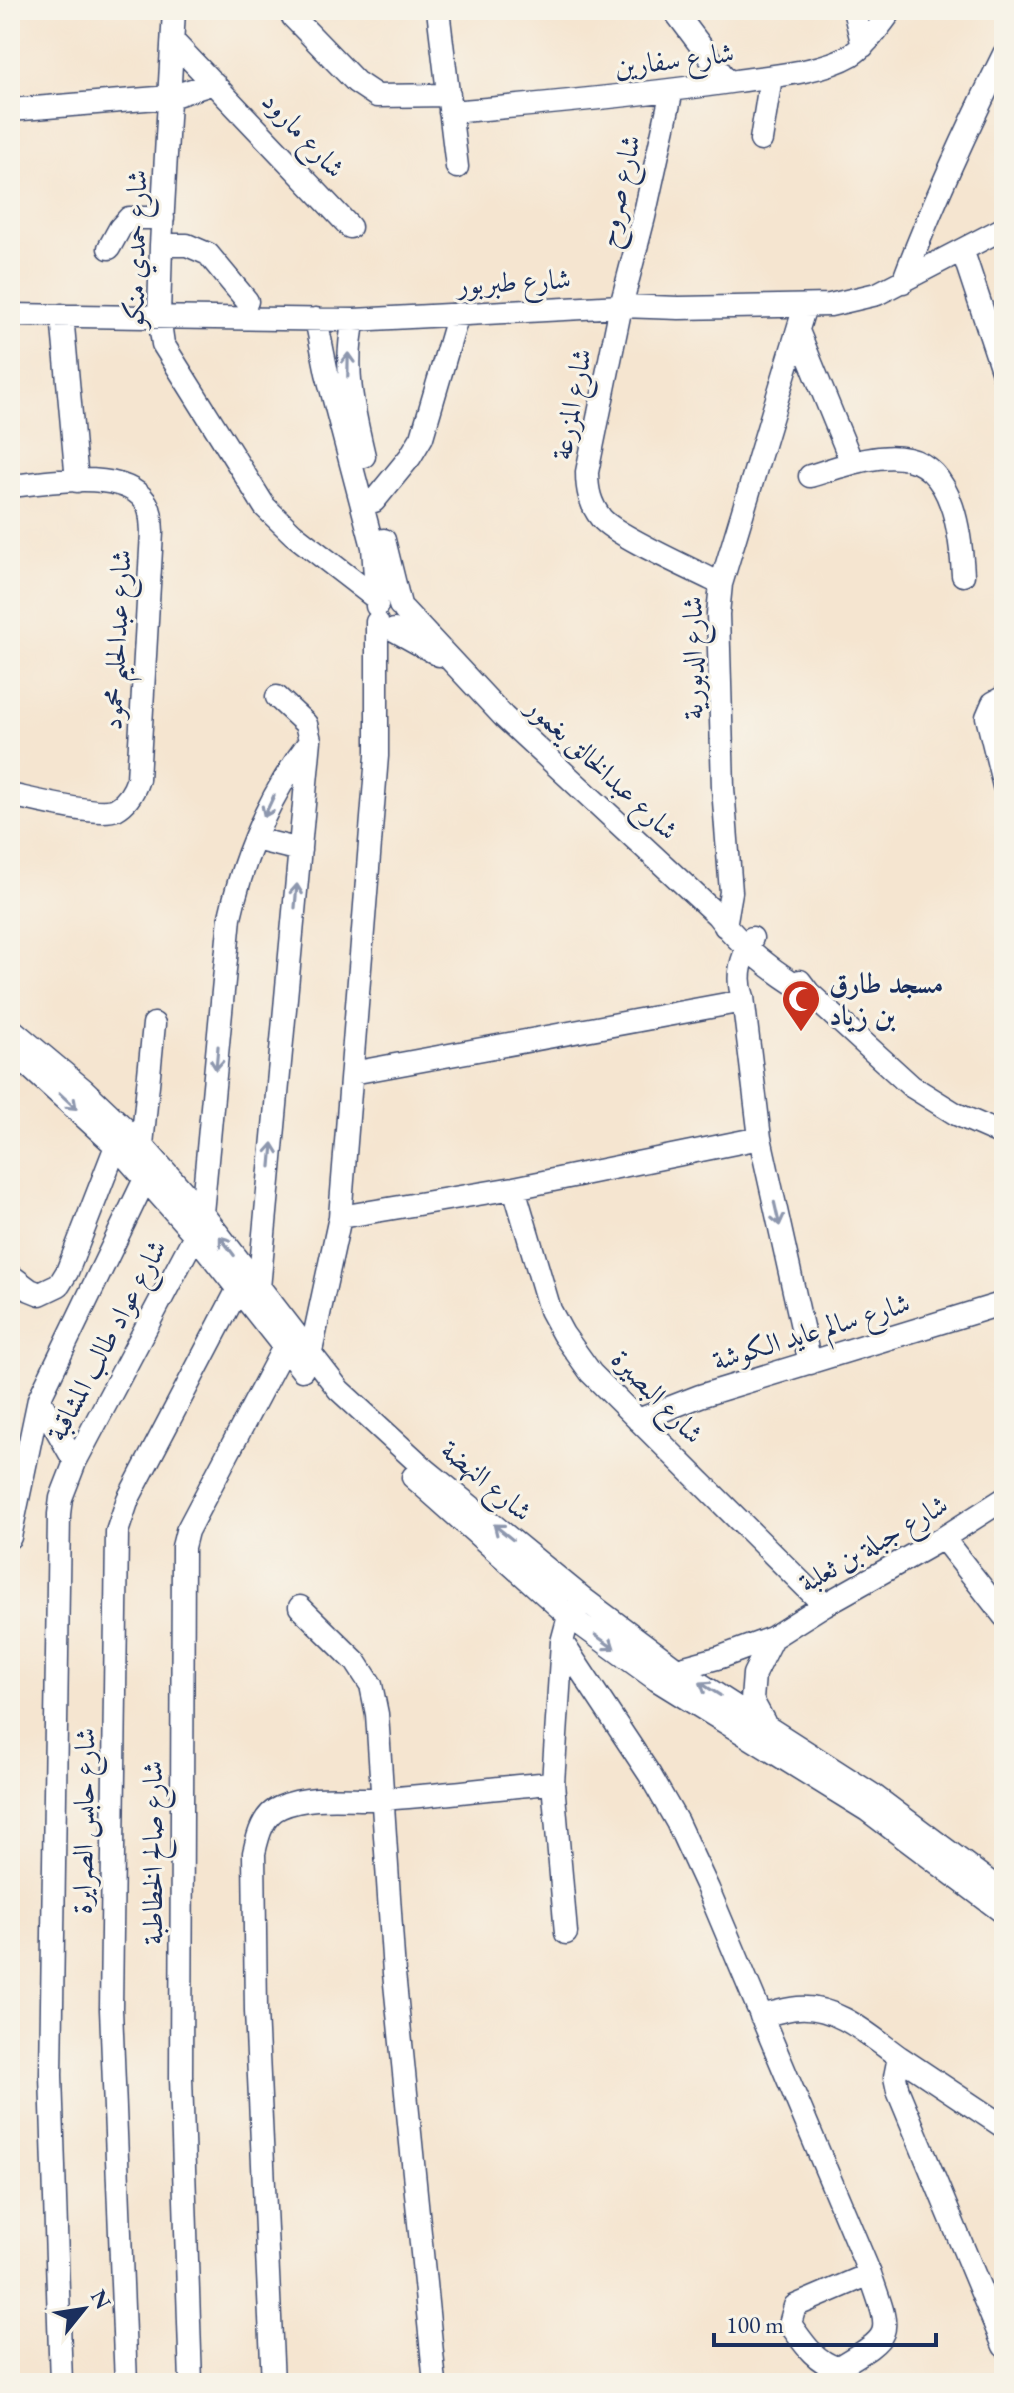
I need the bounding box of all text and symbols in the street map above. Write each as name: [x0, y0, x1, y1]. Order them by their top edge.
street label: شارع سفارين: [612, 34, 737, 90]
street label: شارع مارود: [250, 83, 353, 189]
street label: شارع صروح: [588, 131, 656, 253]
street label: شارع حمدي منكو: [116, 169, 160, 332]
street label: شارع طبربور: [453, 260, 572, 308]
street label: شارع المزرعة: [543, 345, 605, 464]
one-way arrow: [340, 352, 356, 379]
street label: شارع عبدالحليم محمود: [93, 549, 149, 732]
street label: شارع الدبورية: [674, 596, 716, 720]
street label: شارع عبدالخالق يغمور: [513, 686, 686, 852]
one-way arrow: [261, 793, 276, 818]
one-way arrow: [288, 883, 303, 910]
place label: مسجد طارق بن زياد: [829, 965, 943, 1033]
mosque icon: مسجد طارق بن زياد: [780, 978, 822, 1033]
one-way arrow: [209, 1044, 224, 1071]
one-way arrow: [58, 1092, 78, 1111]
one-way arrow: [264, 1142, 279, 1169]
one-way arrow: [770, 1201, 785, 1226]
street label: شارع عواد طالب المشاقبة: [38, 1233, 180, 1450]
one-way arrow: [218, 1235, 235, 1257]
street label: شارع سالم عايد الكوشة: [708, 1284, 916, 1385]
street label: شارع البصيرة: [600, 1341, 712, 1455]
street label: شارع النهضة: [430, 1431, 540, 1533]
street label: شارع جبلة بن ثعلبة: [792, 1486, 957, 1605]
one-way arrow: [493, 1523, 514, 1541]
one-way arrow: [593, 1634, 615, 1650]
one-way arrow: [699, 1681, 722, 1697]
street label: شارع حابس الصرايرة: [63, 1727, 109, 1915]
street label: شارع صالح الخطاطبة: [134, 1761, 177, 1945]
north arrow: [44, 2269, 124, 2349]
text: N: [84, 2284, 118, 2314]
scale bar: [714, 2297, 936, 2347]
text: 100 m: [726, 2309, 784, 2340]

